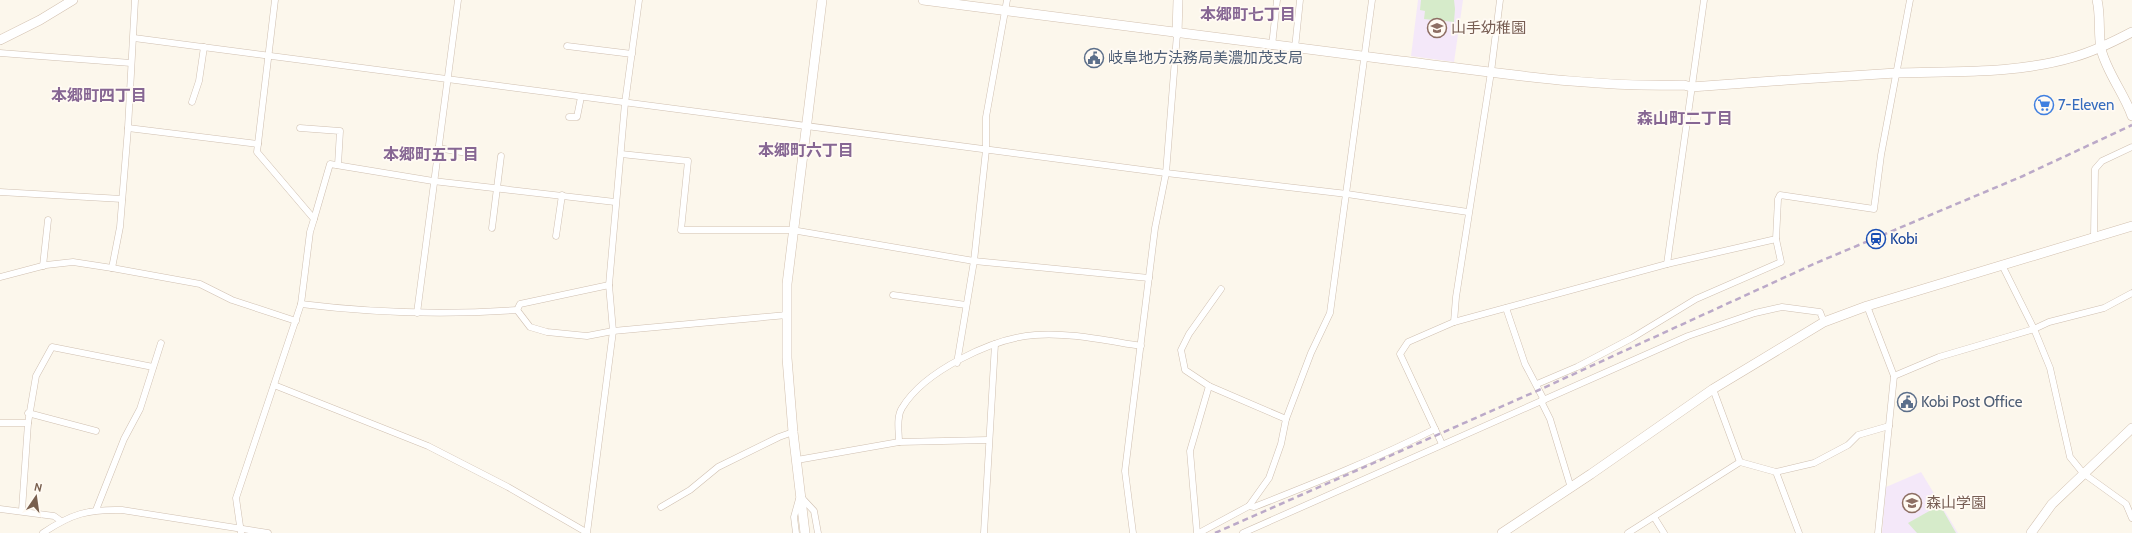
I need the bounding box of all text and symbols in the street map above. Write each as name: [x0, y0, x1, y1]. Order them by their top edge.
district label: 本郷町七丁目: [1200, 5, 1296, 24]
school or university icon: 山手幼稚園: [1426, 17, 1448, 39]
place label: 山手幼稚園: [1451, 19, 1526, 37]
public building icon: 岐阜地方法務局美濃加茂支局: [1083, 47, 1105, 69]
place label: 岐阜地方法務局美濃加茂支局: [1108, 49, 1303, 67]
district label: 本郷町四丁目: [51, 86, 147, 105]
supermarket icon: 7-Eleven: [2033, 94, 2055, 116]
place label: 7-Eleven: [2058, 96, 2114, 114]
district label: 森山町二丁目: [1637, 109, 1733, 128]
district label: 本郷町六丁目: [758, 141, 854, 160]
district label: 本郷町五丁目: [383, 145, 479, 164]
station icon: Kobi: [1865, 228, 1887, 250]
place label: Kobi: [1890, 230, 1918, 248]
public building icon: Kobi Post Office: [1896, 391, 1918, 413]
place label: Kobi Post Office: [1921, 393, 2023, 411]
north arrow: [16, 477, 56, 517]
text: N: [33, 480, 44, 495]
school or university icon: 森山学園: [1901, 492, 1923, 514]
place label: 森山学園: [1926, 494, 1986, 512]

